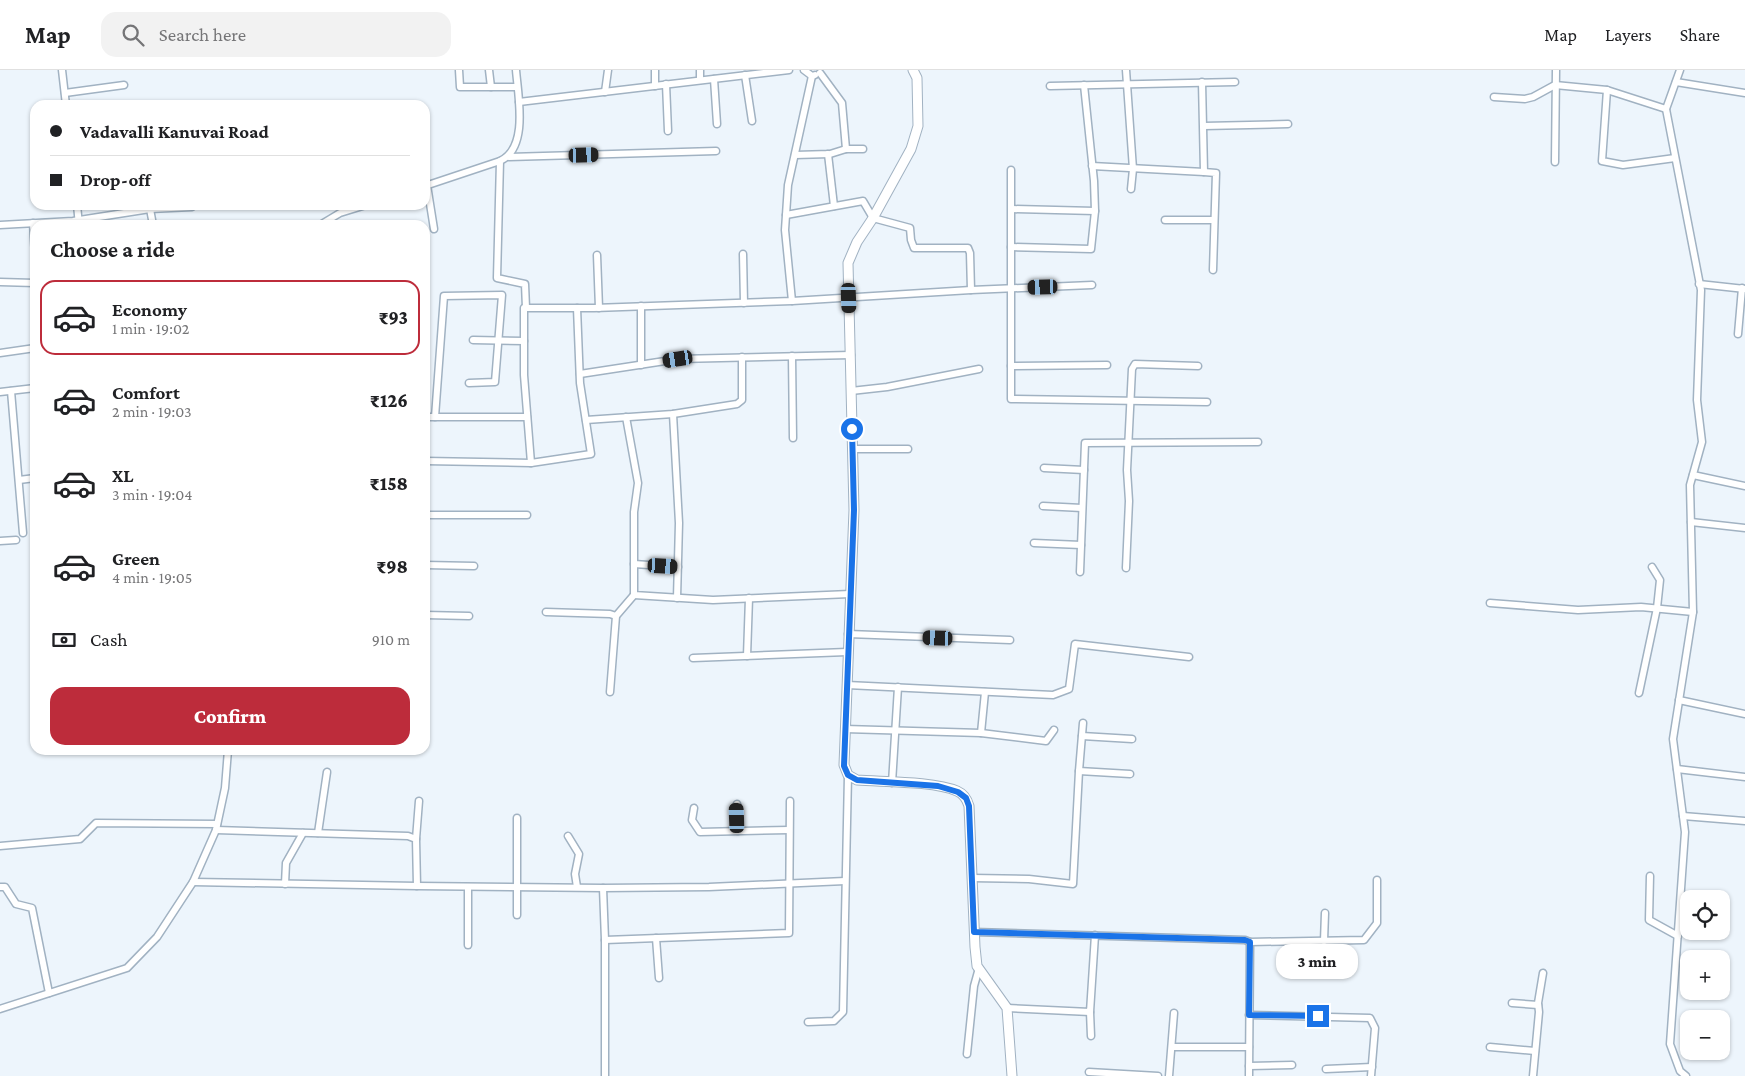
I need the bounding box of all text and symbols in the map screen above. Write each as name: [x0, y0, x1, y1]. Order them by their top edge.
search box: [101, 12, 451, 57]
text: Map: [25, 21, 71, 48]
icon: search: [119, 21, 147, 49]
text: Search here: [159, 24, 246, 45]
text: Map: [1544, 25, 1577, 45]
text: Layers: [1605, 25, 1652, 45]
text: Share: [1680, 25, 1720, 45]
text: Vadavalli Kanuvai Road: [80, 121, 269, 142]
car: [568, 147, 599, 163]
text: Drop-off: [80, 169, 151, 190]
text: Choose a ride: [50, 237, 175, 262]
car: [1027, 279, 1058, 295]
car: [840, 283, 857, 313]
icon: car: [52, 295, 97, 340]
text: Economy: [112, 299, 187, 320]
text: ₹93: [378, 307, 408, 328]
text: 1 min · 19:02: [112, 320, 189, 337]
car: [662, 349, 693, 369]
icon: car: [52, 378, 97, 423]
text: Comfort: [112, 382, 180, 403]
text: ₹126: [370, 390, 408, 411]
text: 2 min · 19:03: [112, 403, 192, 420]
route start: [841, 418, 863, 440]
icon: car: [52, 461, 97, 506]
text: XL: [112, 465, 134, 486]
text: ₹158: [369, 473, 408, 494]
text: 3 min · 19:04: [112, 486, 192, 503]
icon: car: [52, 544, 97, 589]
text: Green: [112, 548, 160, 569]
text: ₹98: [376, 556, 408, 577]
car: [647, 558, 678, 574]
text: 4 min · 19:05: [112, 569, 192, 586]
icon: cash: [50, 626, 78, 654]
text: Cash: [90, 629, 128, 650]
car: [922, 630, 953, 646]
text: 910 m: [372, 631, 410, 648]
button: Confirm: [50, 687, 410, 745]
car: [728, 803, 745, 833]
map controls: [1680, 890, 1730, 1060]
button: locate: [1680, 890, 1730, 940]
callout: 3 min: [1277, 944, 1359, 978]
button: +: [1680, 950, 1730, 1000]
text: 3 min: [1297, 953, 1337, 970]
route end: [1307, 1005, 1329, 1027]
button: −: [1680, 1010, 1730, 1060]

